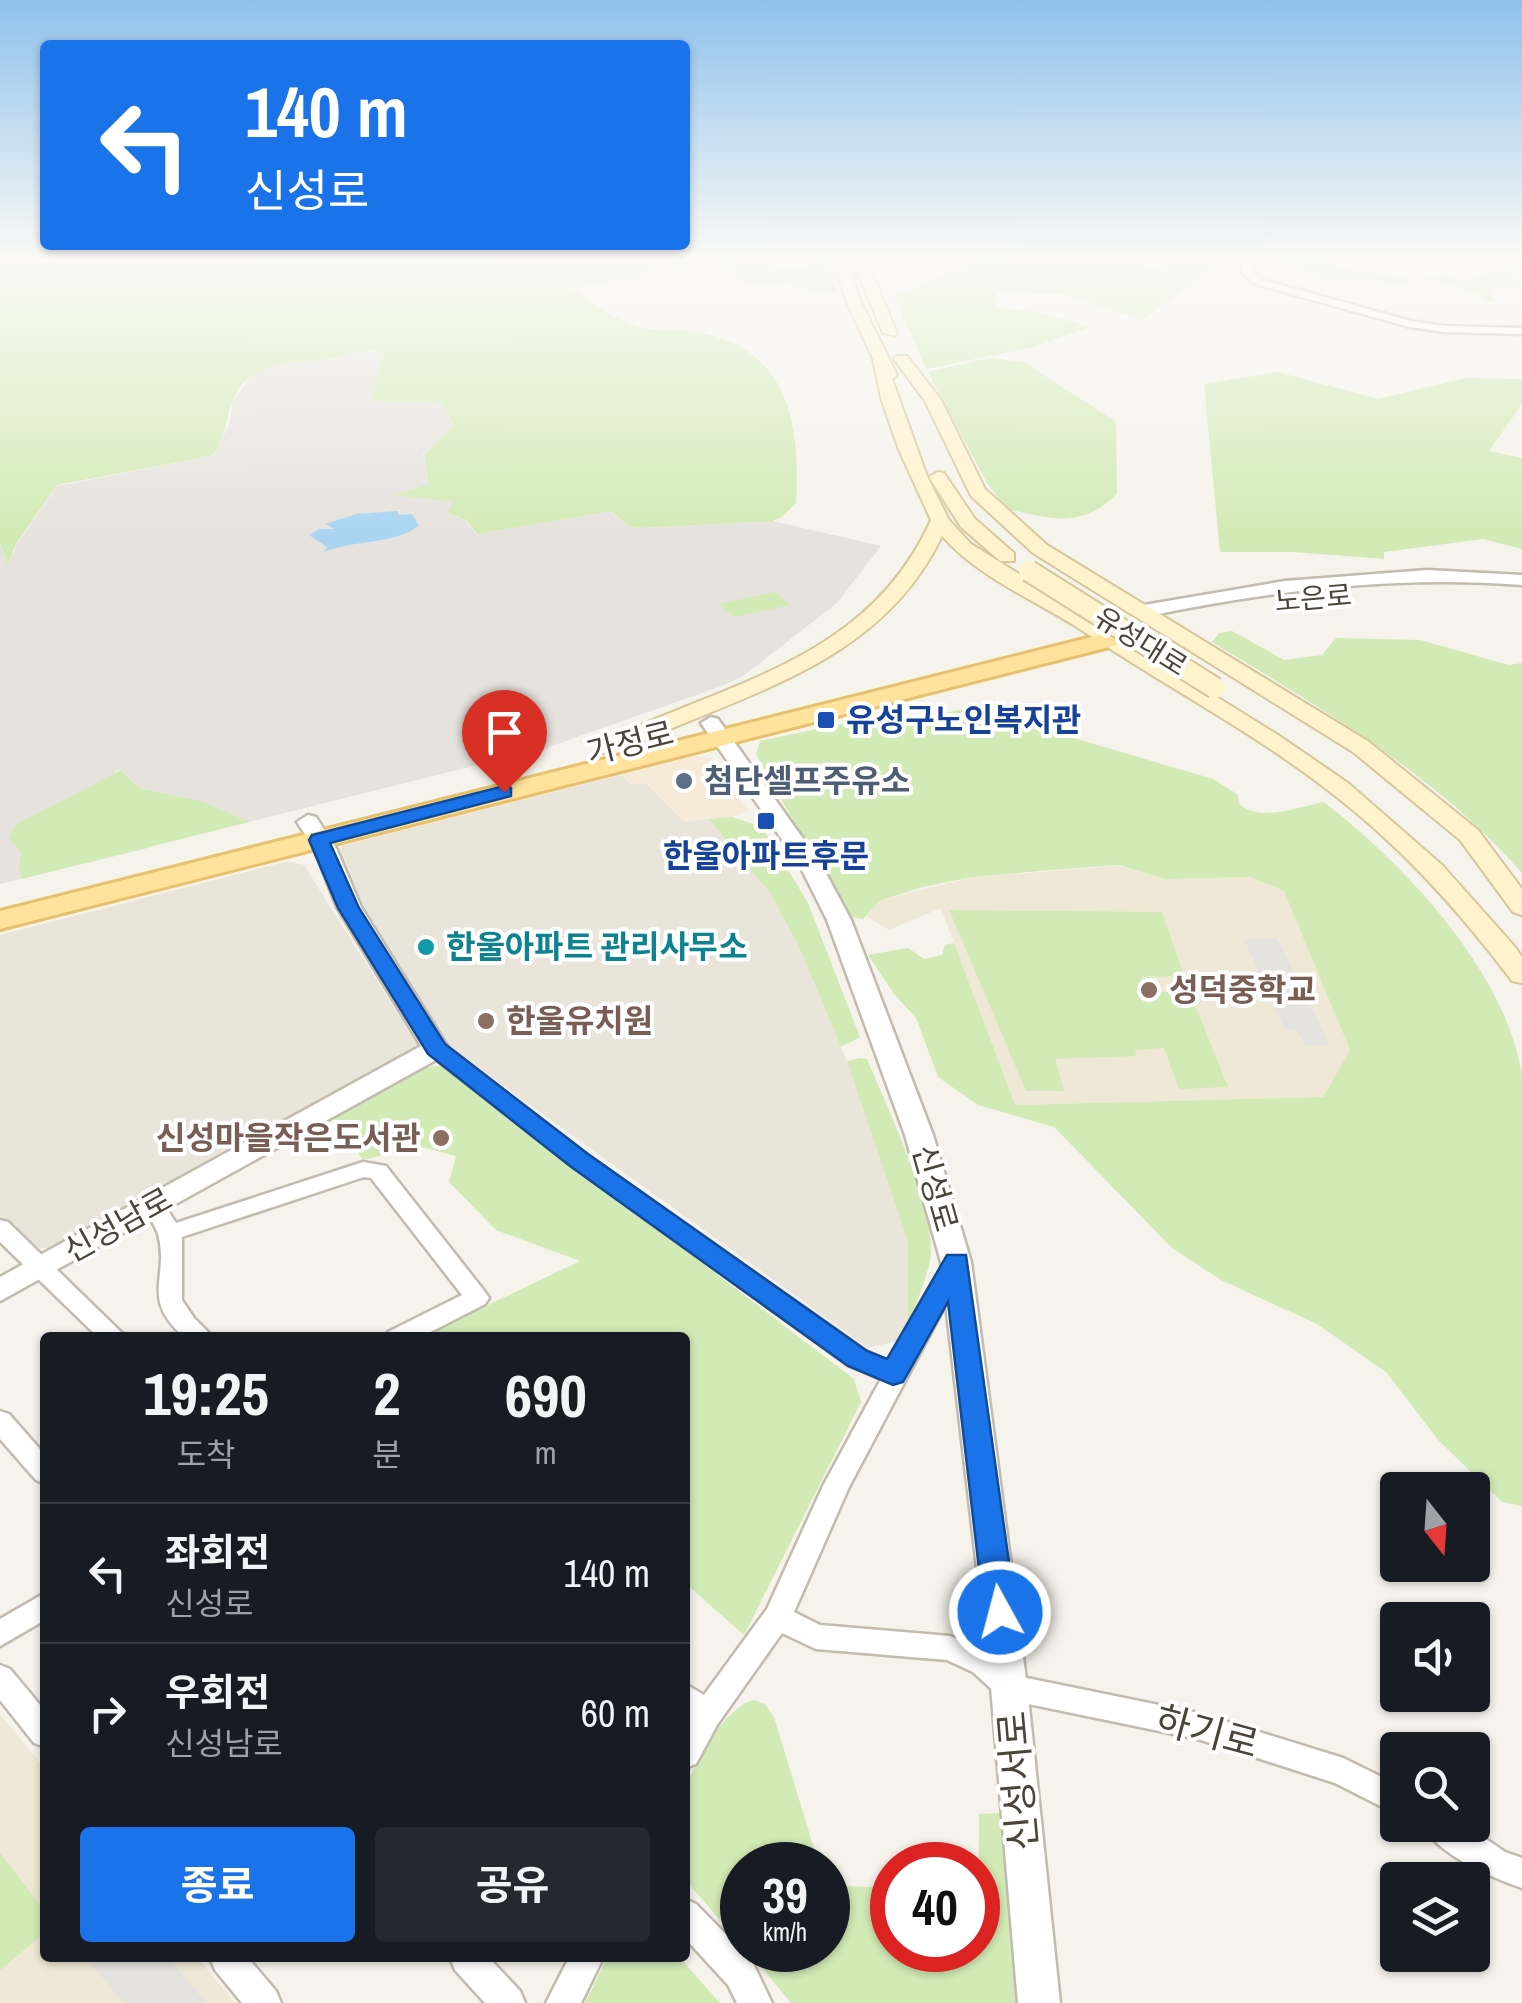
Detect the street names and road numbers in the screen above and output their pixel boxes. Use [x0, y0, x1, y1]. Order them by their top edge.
street label: 노은로 [1273, 576, 1353, 620]
street label: 유성대로 [1087, 598, 1195, 684]
street label: 가정로 [582, 711, 678, 774]
street label: 신성로 [903, 1139, 968, 1236]
street label: 신성남로 [56, 1177, 180, 1272]
street label: 하기로 [1150, 1693, 1264, 1770]
street label: 신성서로 [986, 1709, 1049, 1853]

